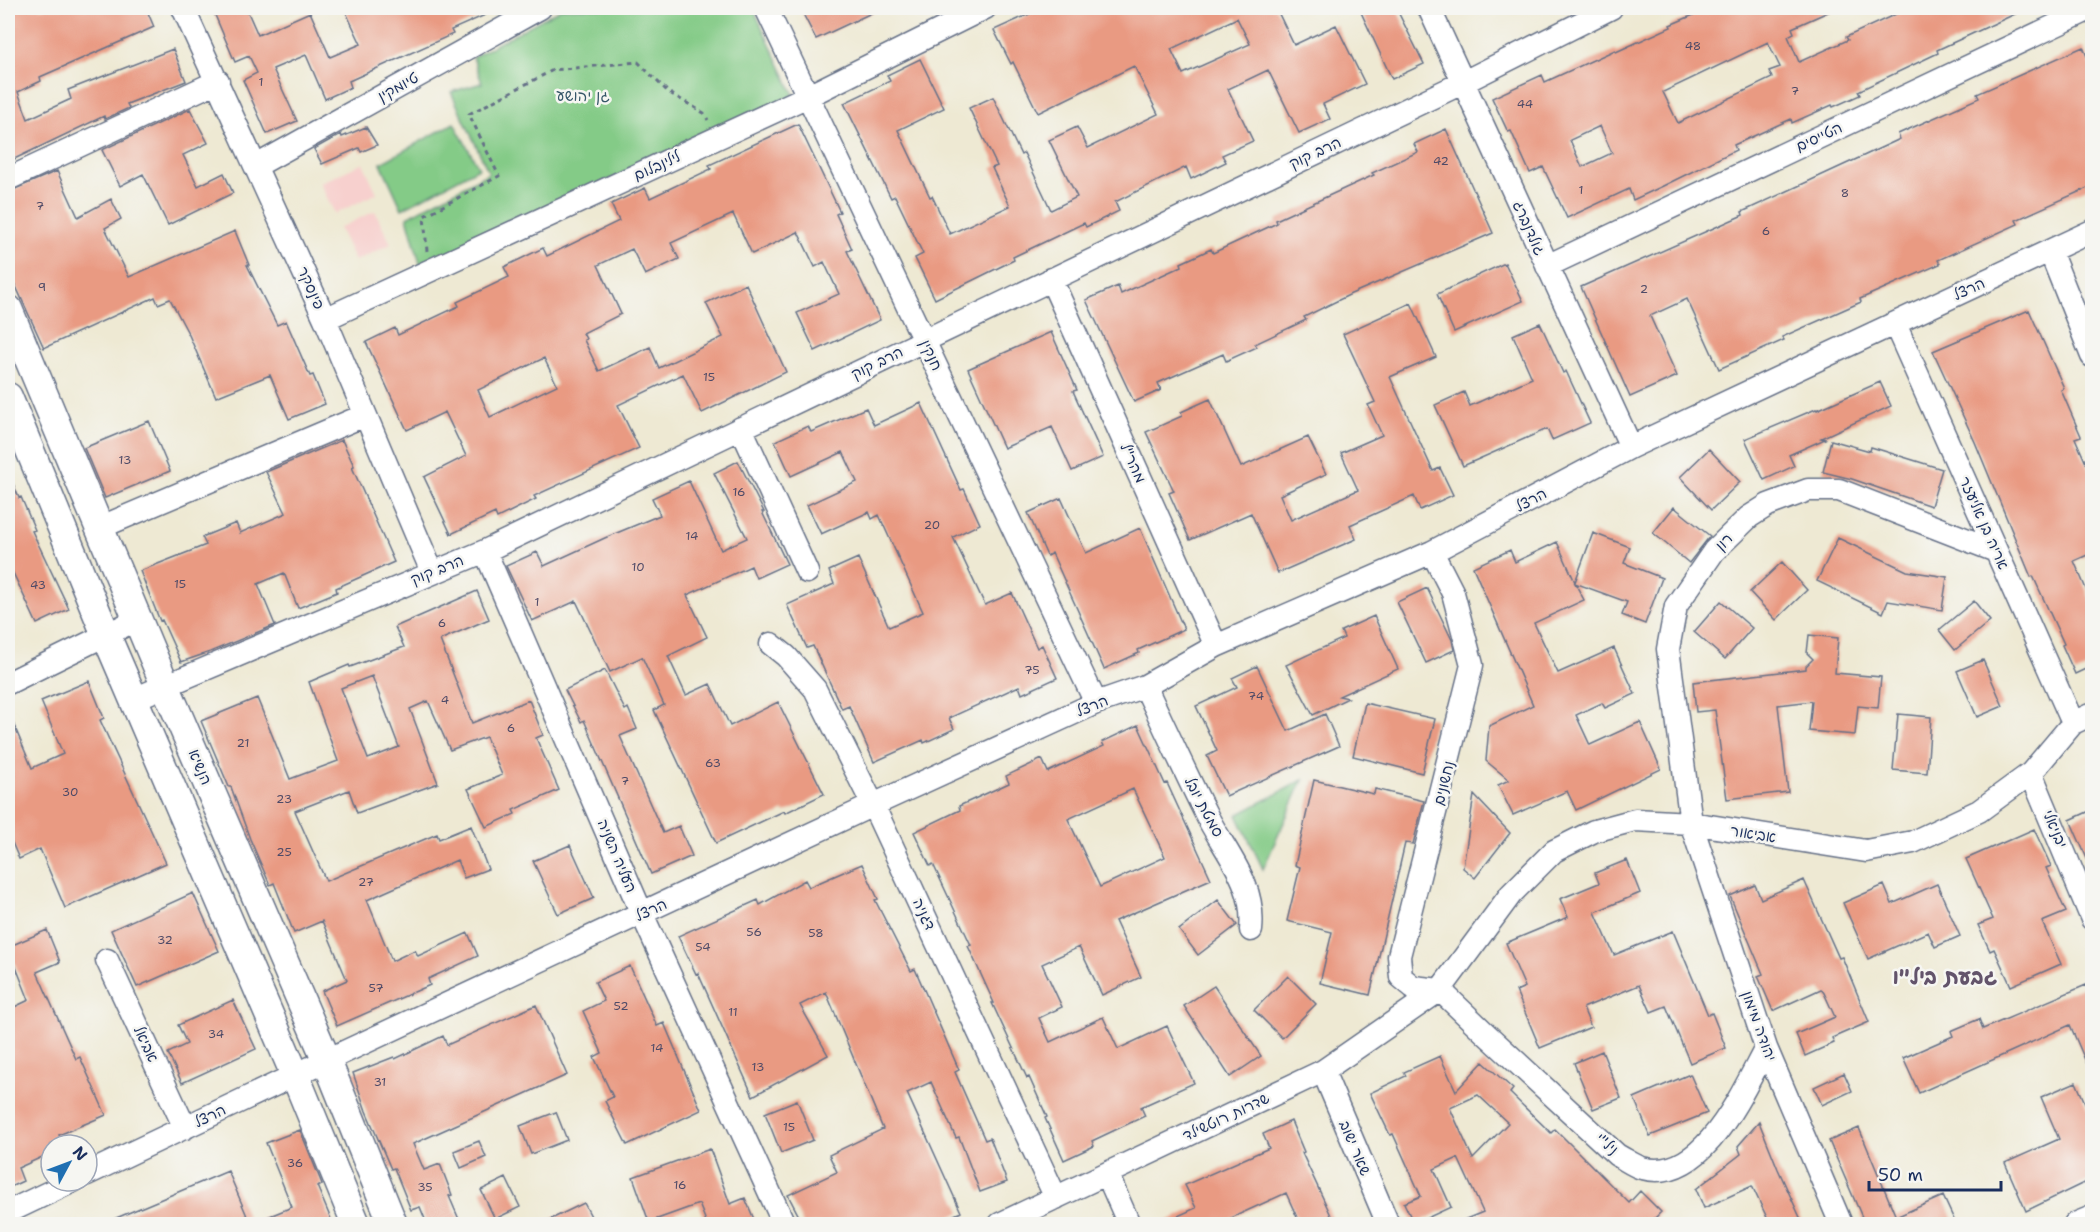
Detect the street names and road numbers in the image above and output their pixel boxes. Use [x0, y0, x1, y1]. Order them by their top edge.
street label: טיומקין [374, 68, 422, 106]
street label: הטייסים [1792, 118, 1846, 156]
street label: הרב קוק [1286, 132, 1344, 174]
street label: לילינבלום [630, 146, 684, 186]
street label: גולדנברג [1508, 198, 1550, 258]
street label: פינסקר [293, 263, 329, 313]
street label: הרצל [1950, 273, 1988, 305]
street label: חנקין [915, 336, 947, 374]
street label: הרב קוק [848, 342, 906, 384]
street label: מהר"ל [1115, 440, 1151, 486]
street label: אריה בן אליעזר [1955, 473, 2014, 573]
street label: הרצל [1512, 483, 1550, 517]
street label: רון [1711, 529, 1737, 555]
street label: הרב קוק [407, 550, 467, 590]
street label: הרצל [1073, 691, 1111, 721]
street label: הנשיא [184, 746, 216, 788]
street label: נחשונים [1429, 759, 1459, 807]
street label: סמטת יובל [1180, 773, 1228, 841]
street label: יבניאלי [2038, 807, 2072, 851]
street label: העליה השניה [593, 816, 641, 896]
street label: אביאור [1729, 821, 1778, 848]
street label: הרצל [632, 894, 670, 926]
street label: דגניה [908, 895, 940, 933]
street label: יהודה מימון [1737, 988, 1781, 1064]
street label: אביאל [129, 1023, 163, 1065]
street label: שדרות רוטשילד [1179, 1088, 1273, 1146]
street label: הרצל [191, 1100, 229, 1132]
street label: שאר ישוב [1334, 1117, 1376, 1179]
street label: ניל"י [1591, 1129, 1623, 1159]

